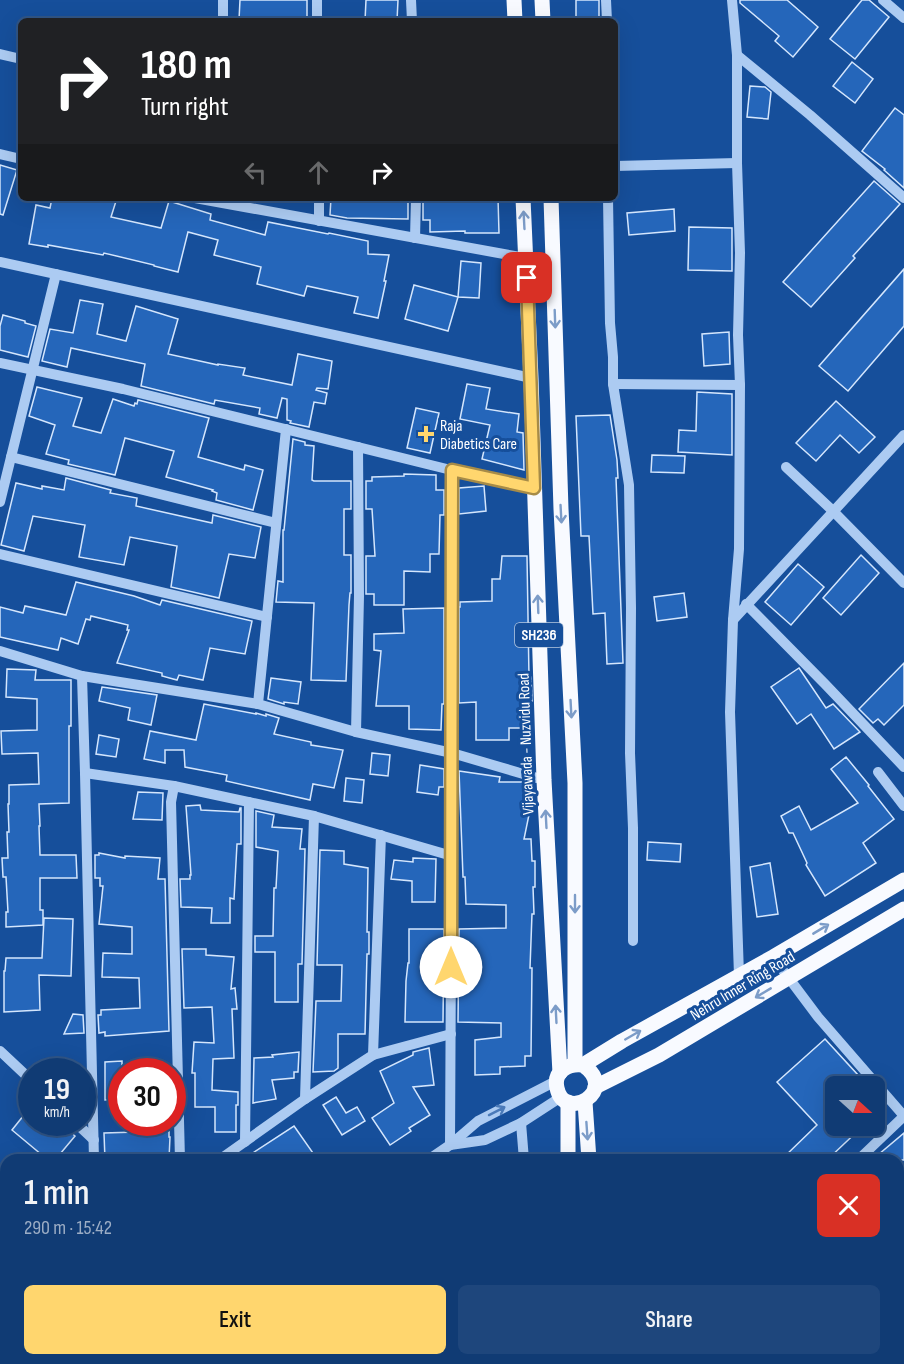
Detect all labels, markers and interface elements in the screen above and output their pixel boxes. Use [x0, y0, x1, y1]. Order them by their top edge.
text: 180 m [141, 40, 232, 91]
icon: right [42, 42, 120, 120]
text: Turn right [141, 91, 228, 123]
icon: left [239, 156, 272, 189]
icon: ahead [302, 156, 335, 189]
icon: right [365, 156, 398, 189]
one-way arrow [519, 210, 530, 230]
pin [501, 252, 552, 303]
icon: arrive [510, 261, 543, 294]
one-way arrow [549, 309, 560, 329]
place label: Raja Diabetics Care [440, 417, 517, 454]
marker: Raja Diabetics Care [417, 425, 435, 443]
one-way arrow [556, 504, 567, 524]
one-way arrow [532, 594, 543, 614]
road number: SH236 [515, 623, 563, 647]
street label: Vijayawada - Nuzvidu Road [515, 673, 538, 815]
one-way arrow [565, 699, 576, 719]
one-way arrow [540, 810, 551, 830]
one-way arrow [569, 893, 581, 913]
one-way arrow [812, 922, 829, 934]
position arrow [419, 935, 483, 999]
street label: Nehru Inner Ring Road [687, 948, 798, 1025]
one-way arrow [755, 987, 772, 999]
one-way arrow [551, 1005, 562, 1025]
one-way arrow [624, 1029, 641, 1041]
speed limit sign: 30 [108, 1058, 186, 1136]
text: 19 [44, 1072, 70, 1108]
north arrow [825, 1076, 885, 1136]
map controls [825, 1076, 885, 1136]
text: km/h [44, 1103, 70, 1122]
one-way arrow [487, 1105, 505, 1116]
one-way arrow [582, 1120, 593, 1140]
text: 1 min [24, 1172, 89, 1215]
button: close [817, 1174, 880, 1237]
text: 290 m · 15:42 [24, 1216, 112, 1240]
button: Exit [24, 1285, 446, 1354]
button: Share [458, 1285, 880, 1354]

